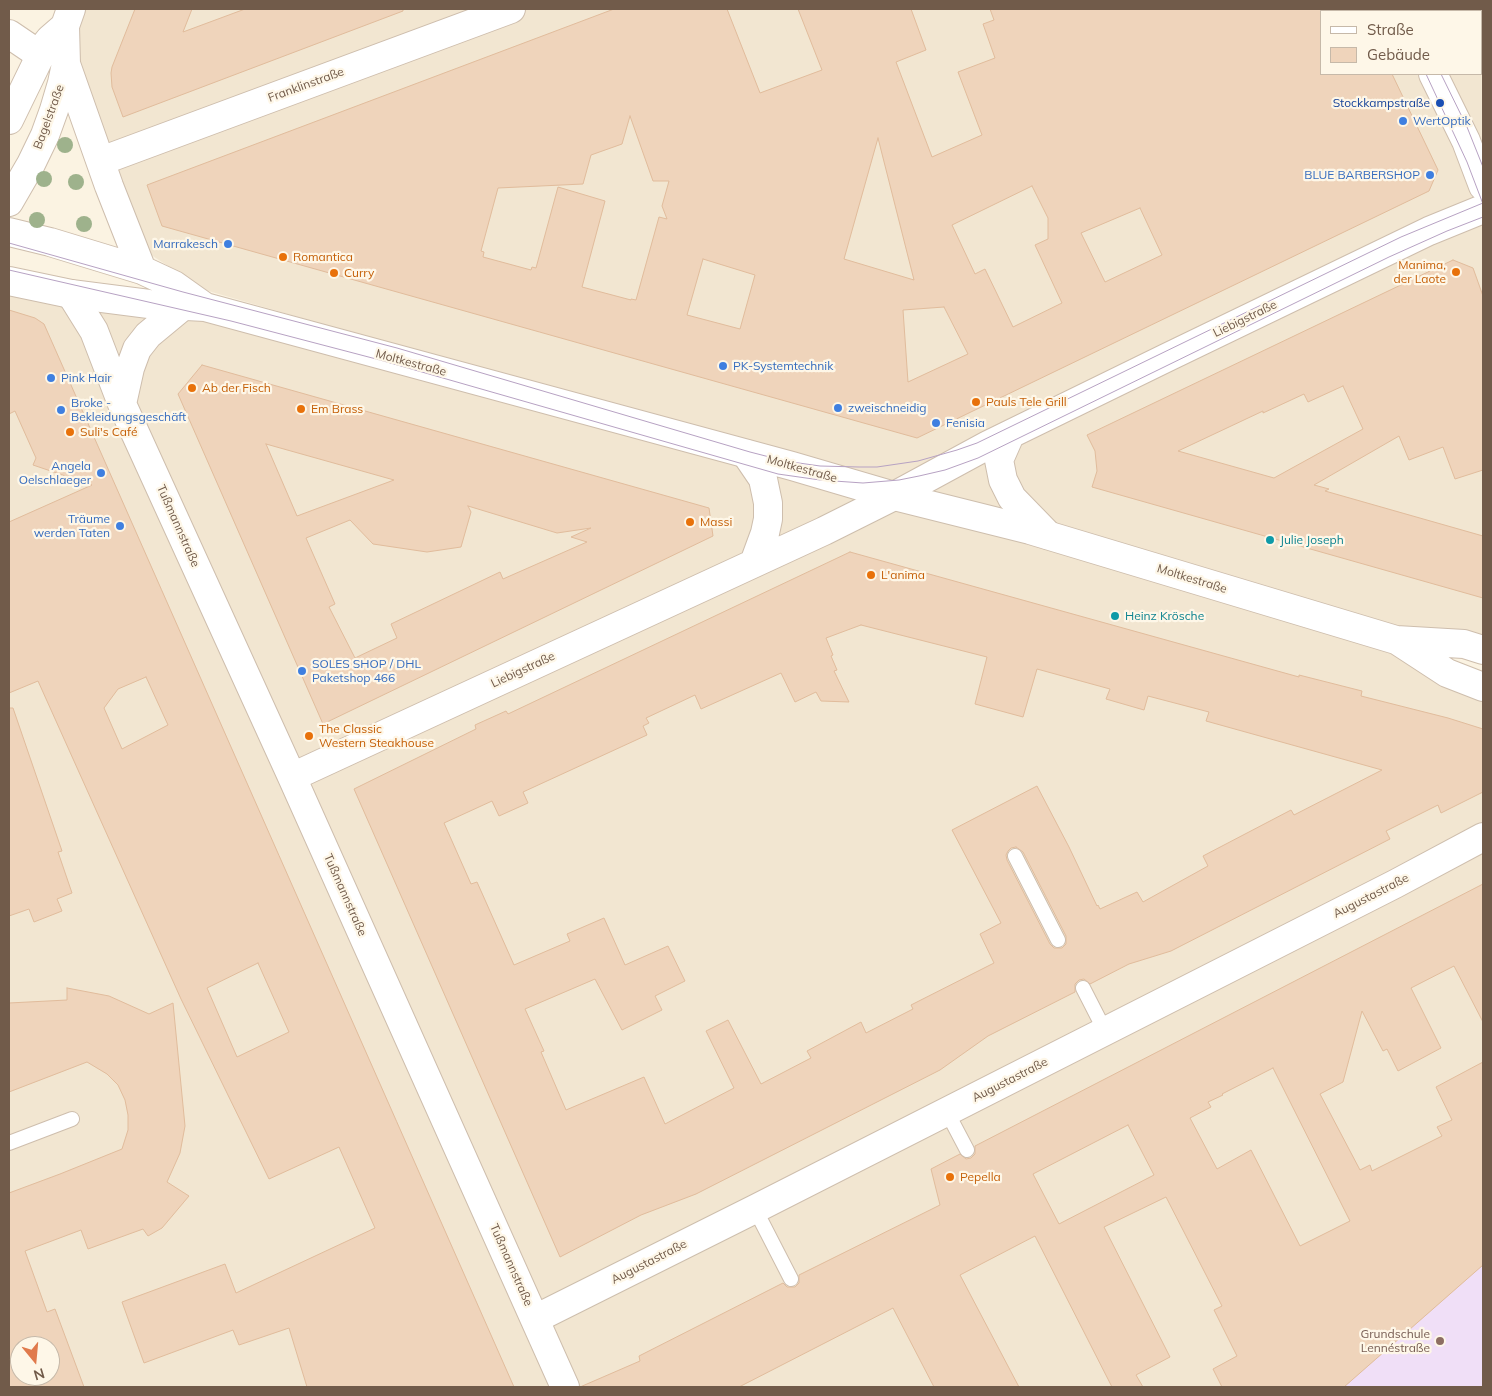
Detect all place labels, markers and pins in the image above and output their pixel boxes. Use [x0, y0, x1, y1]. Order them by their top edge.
place label: Stockkampstraße [1333, 96, 1430, 110]
marker: Stockkampstraße [1434, 97, 1446, 109]
place label: WertOptik [1413, 114, 1471, 128]
marker: WertOptik [1397, 115, 1409, 127]
place label: BLUE BARBERSHOP [1304, 168, 1420, 182]
marker: BLUE BARBERSHOP [1424, 169, 1436, 181]
place label: Marrakesch [153, 237, 218, 251]
marker: Marrakesch [222, 238, 234, 250]
place label: Romantica [293, 250, 353, 264]
marker: Romantica [277, 251, 289, 263]
place label: Manima, der Laote [1394, 258, 1446, 286]
place label: Curry [344, 266, 374, 280]
marker: Manima, der Laote [1450, 266, 1462, 278]
marker: Curry [328, 267, 340, 279]
place label: PK-Systemtechnik [733, 359, 833, 373]
marker: PK-Systemtechnik [717, 360, 729, 372]
place label: Pink Hair [61, 371, 112, 385]
marker: Pink Hair [45, 372, 57, 384]
place label: Ab der Fisch [202, 381, 271, 395]
marker: Ab der Fisch [186, 382, 198, 394]
place label: Pauls Tele Grill [986, 395, 1067, 409]
place label: Broke - Bekleidungsgeschäft [71, 396, 186, 424]
marker: Pauls Tele Grill [970, 396, 982, 408]
place label: zweischneidig [848, 401, 927, 415]
place label: Em Brass [311, 402, 363, 416]
marker: zweischneidig [832, 402, 844, 414]
marker: Em Brass [295, 403, 307, 415]
marker: Broke - Bekleidungsgeschäft [55, 404, 67, 416]
place label: Fenisia [946, 416, 985, 430]
marker: Fenisia [930, 417, 942, 429]
place label: Suli's Café [80, 425, 137, 439]
marker: Suli's Café [64, 426, 76, 438]
place label: Angela Oelschlaeger [19, 459, 91, 487]
marker: Angela Oelschlaeger [95, 467, 107, 479]
place label: Träume werden Taten [34, 512, 110, 540]
place label: Massi [700, 515, 732, 529]
marker: Massi [684, 516, 696, 528]
marker: Träume werden Taten [114, 520, 126, 532]
place label: Julie Joseph [1280, 533, 1344, 547]
marker: Julie Joseph [1264, 534, 1276, 546]
place label: L'anima [881, 568, 925, 582]
marker: L'anima [865, 569, 877, 581]
place label: Heinz Krösche [1125, 609, 1204, 623]
marker: Heinz Krösche [1109, 610, 1121, 622]
place label: SOLES SHOP / DHL Paketshop 466 [312, 657, 421, 685]
marker: SOLES SHOP / DHL Paketshop 466 [296, 665, 308, 677]
place label: The Classic Western Steakhouse [319, 722, 434, 750]
marker: The Classic Western Steakhouse [303, 730, 315, 742]
place label: Pepella [960, 1170, 1001, 1184]
marker: Pepella [944, 1171, 956, 1183]
place label: Grundschule Lennéstraße [1360, 1327, 1430, 1355]
marker: Grundschule Lennéstraße [1434, 1335, 1446, 1347]

